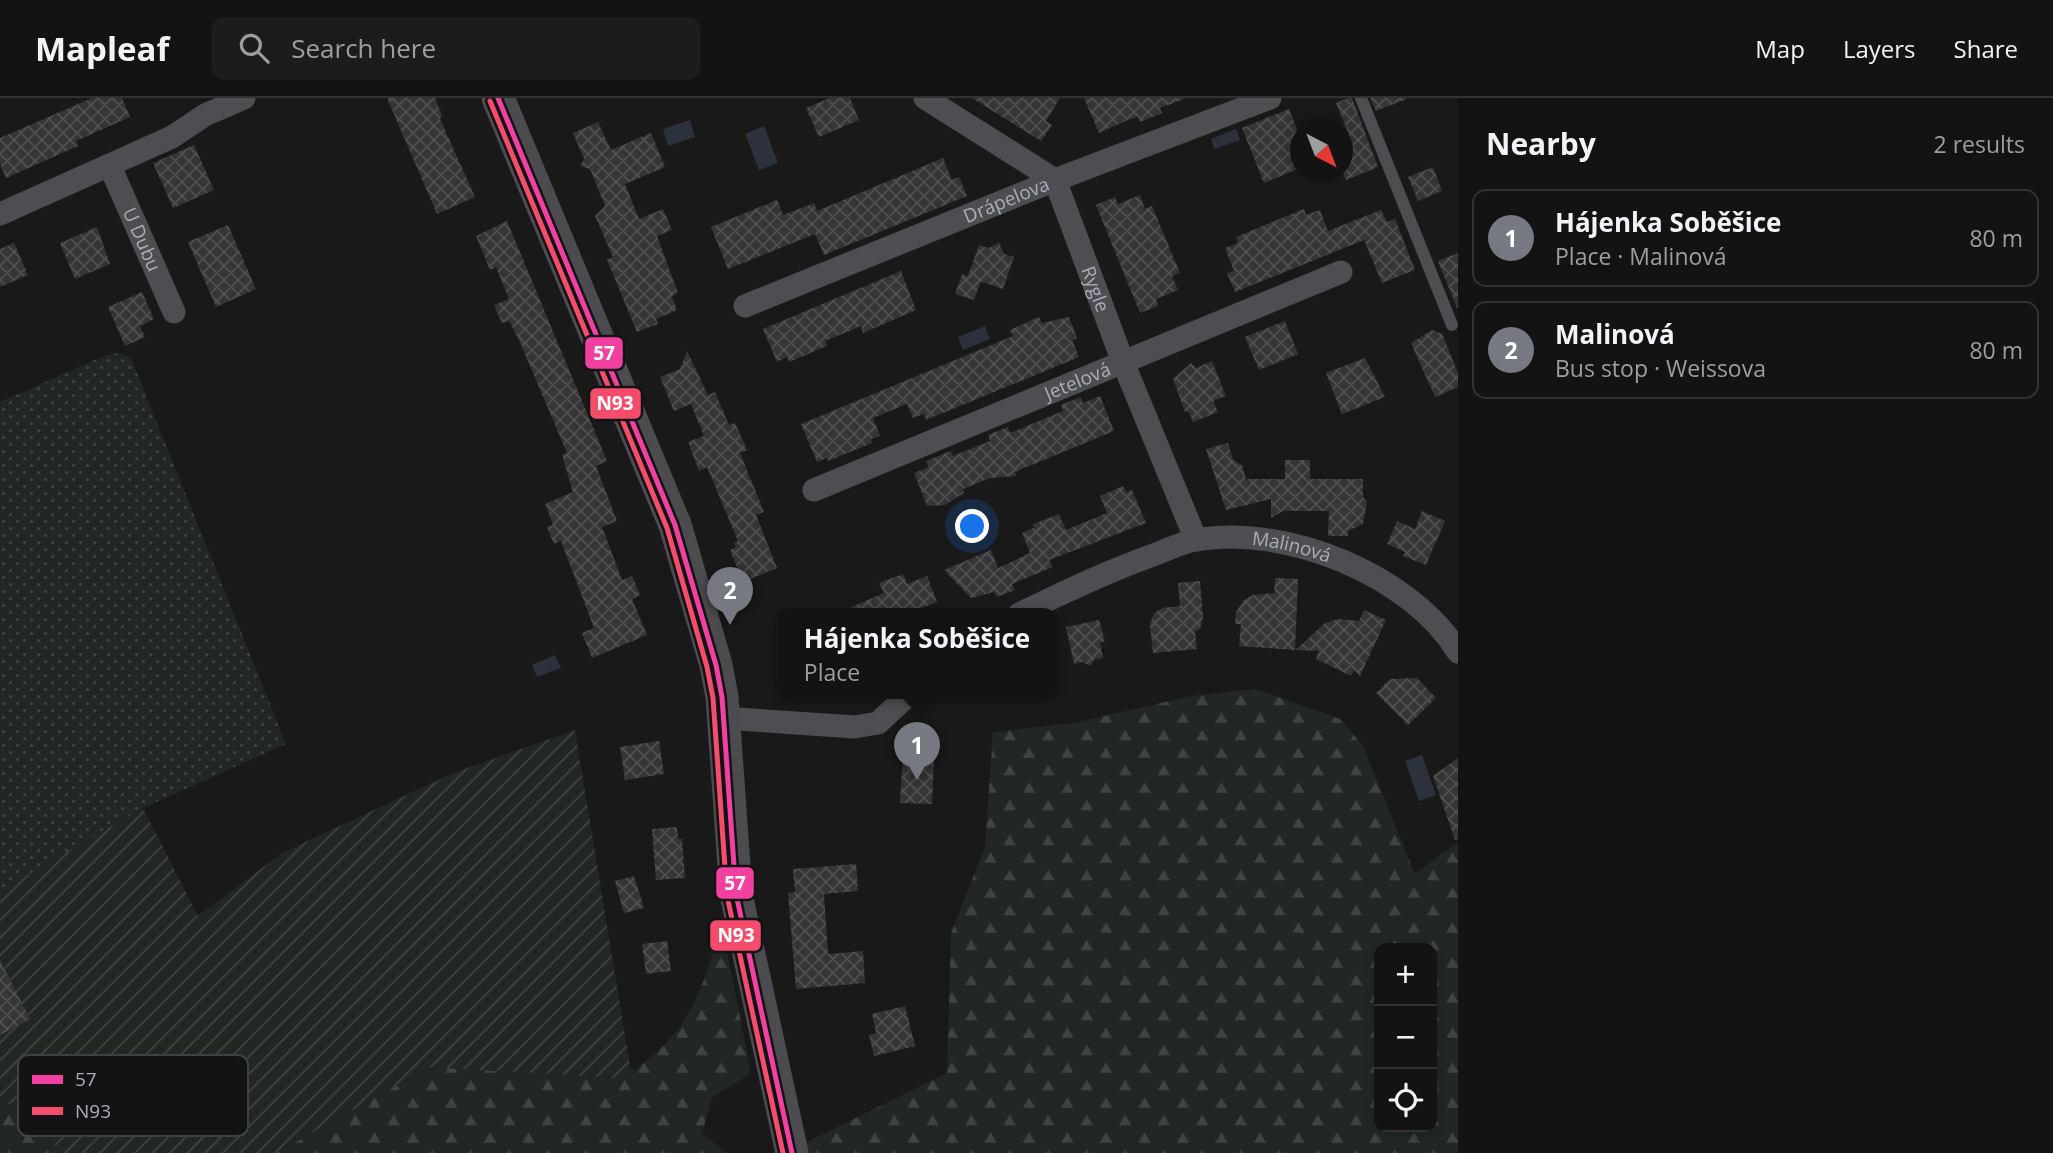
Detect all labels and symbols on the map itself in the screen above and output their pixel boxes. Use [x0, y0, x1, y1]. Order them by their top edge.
north arrow [1290, 119, 1353, 182]
street label: Drápelova [959, 171, 1053, 229]
street label: U Dubu [117, 203, 168, 275]
street label: Rygle [1075, 262, 1116, 316]
line badge: 57 [584, 336, 624, 370]
text: 57 [593, 340, 615, 366]
street label: Jetelová [1038, 356, 1114, 407]
line badge: N93 [589, 387, 642, 420]
text: N93 [596, 390, 634, 416]
your location [955, 509, 989, 543]
street label: Malinová [1251, 525, 1335, 569]
pin: 2 [707, 567, 753, 625]
pin: 1 [894, 722, 940, 780]
line badge: 57 [715, 866, 755, 900]
text: 57 [724, 870, 746, 896]
line badge: N93 [709, 919, 762, 952]
text: N93 [717, 922, 755, 948]
legend [18, 1055, 248, 1136]
text: 57 [75, 1066, 97, 1092]
text: N93 [75, 1098, 111, 1124]

